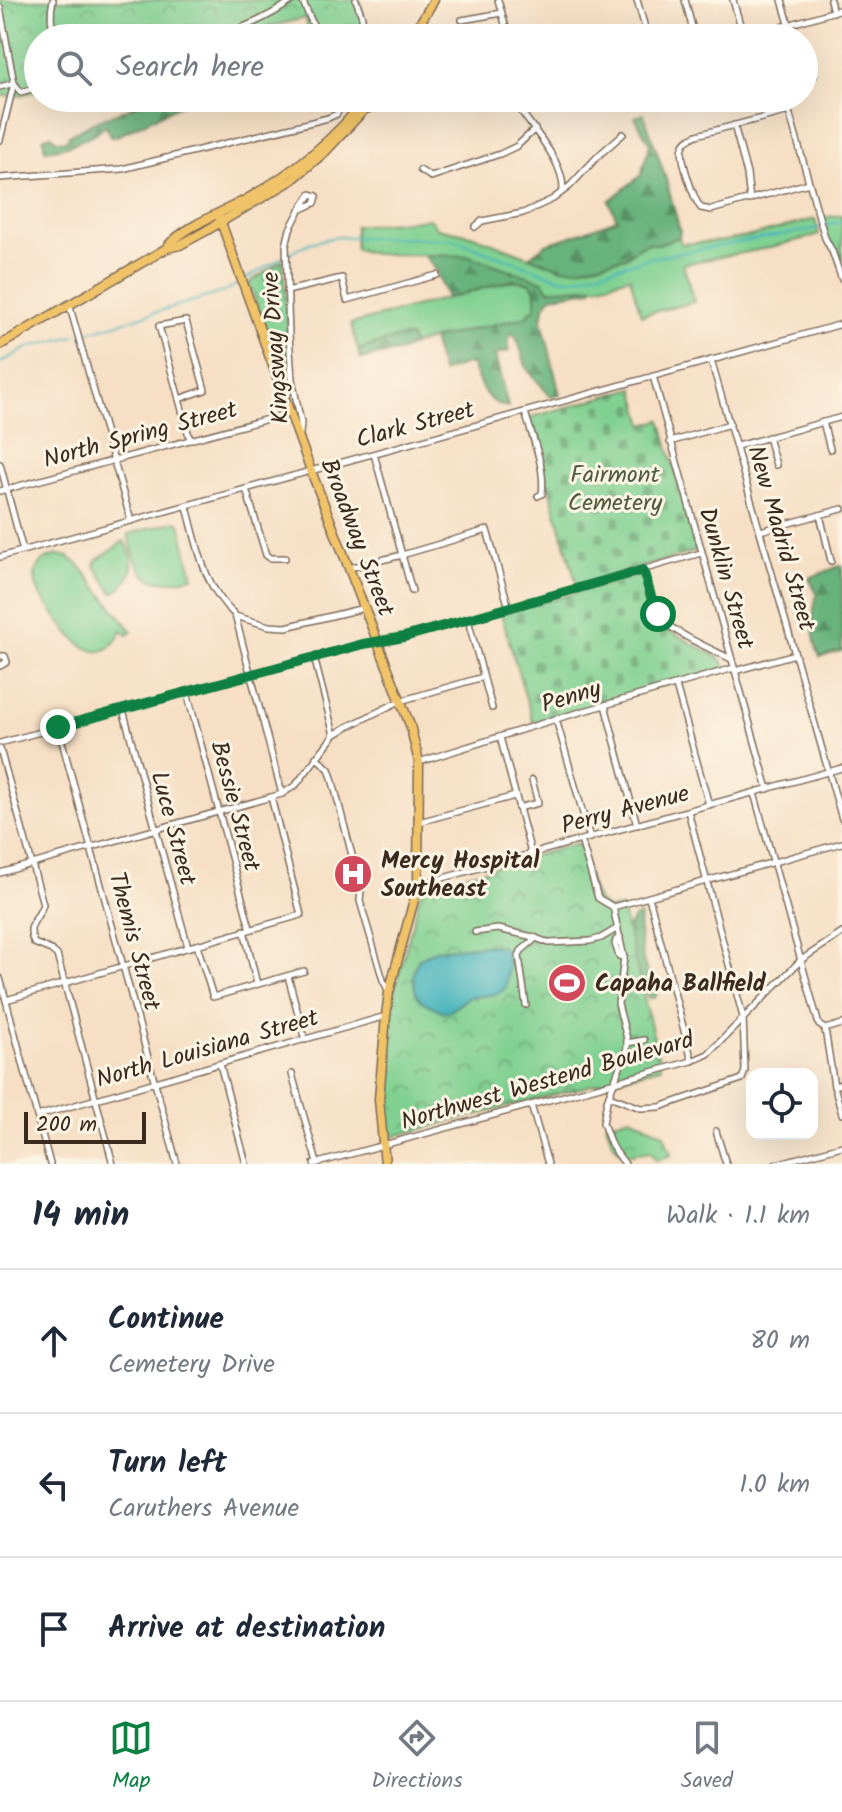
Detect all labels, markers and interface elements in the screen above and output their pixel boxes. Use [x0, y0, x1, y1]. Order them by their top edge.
search box [24, 24, 818, 112]
text: Search here [116, 44, 264, 92]
icon: search [52, 46, 96, 90]
street label: Kingsway Drive [252, 270, 301, 425]
street label: North Spring Street [39, 391, 242, 480]
street label: Clark Street [352, 391, 480, 460]
street label: New Madrid Street [735, 441, 826, 636]
street label: Broadway Street [309, 453, 405, 623]
park label: Fairmont Cemetery [568, 456, 663, 523]
street label: Dunklin Street [687, 503, 765, 655]
route start [640, 596, 676, 632]
street label: Penny [537, 670, 607, 725]
route end [40, 709, 76, 745]
street label: Bessie Street [198, 737, 271, 877]
street label: Luce Street [139, 767, 207, 890]
street label: Perry Avenue [557, 775, 694, 846]
place label: Mercy Hospital Southeast [381, 842, 540, 909]
hospital icon: Mercy Hospital Southeast [332, 853, 374, 895]
street label: Themis Street [96, 868, 171, 1016]
sports icon: Capaha Ballfield [546, 962, 588, 1004]
place label: Capaha Ballfield [595, 965, 767, 1004]
street label: North Louisiana Street [92, 999, 324, 1100]
street label: Northwest Westend Boulevard [396, 1021, 700, 1142]
map controls [746, 1068, 818, 1140]
button: locate [746, 1068, 818, 1140]
scale bar [24, 1108, 146, 1144]
text: 200 m [36, 1108, 97, 1143]
text: 14 min [32, 1189, 129, 1243]
text: Walk · 1.1 km [666, 1195, 810, 1237]
text: Continue [108, 1296, 224, 1344]
icon: ahead [32, 1319, 76, 1363]
text: 80 m [750, 1320, 810, 1362]
text: Cemetery Drive [108, 1344, 275, 1386]
text: Turn left [108, 1440, 227, 1488]
icon: left [32, 1463, 76, 1507]
text: 1.0 km [739, 1464, 810, 1506]
text: Caruthers Avenue [108, 1488, 299, 1530]
text: Arrive at destination [108, 1605, 385, 1653]
icon: arrive [32, 1607, 76, 1651]
tab: Map [109, 1716, 153, 1799]
tab: Directions [371, 1716, 463, 1799]
tab: Saved [681, 1716, 733, 1799]

